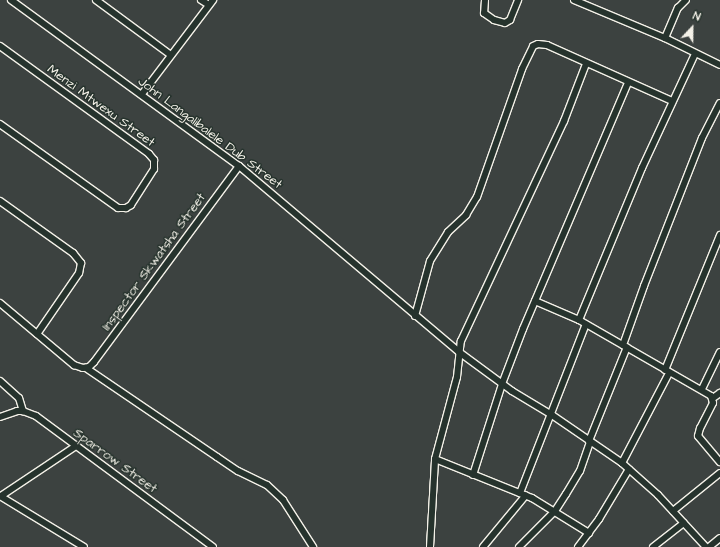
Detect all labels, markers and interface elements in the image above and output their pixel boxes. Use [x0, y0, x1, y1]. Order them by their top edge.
north arrow [672, 8, 712, 48]
text: N [691, 8, 703, 25]
street label: Menzi Mtwexu Street [44, 62, 158, 150]
street label: John Langalibalele Dub Street [135, 74, 285, 192]
street label: Inspector Skwatsha Street [99, 190, 209, 334]
street label: Sparrow Street [70, 425, 160, 497]

